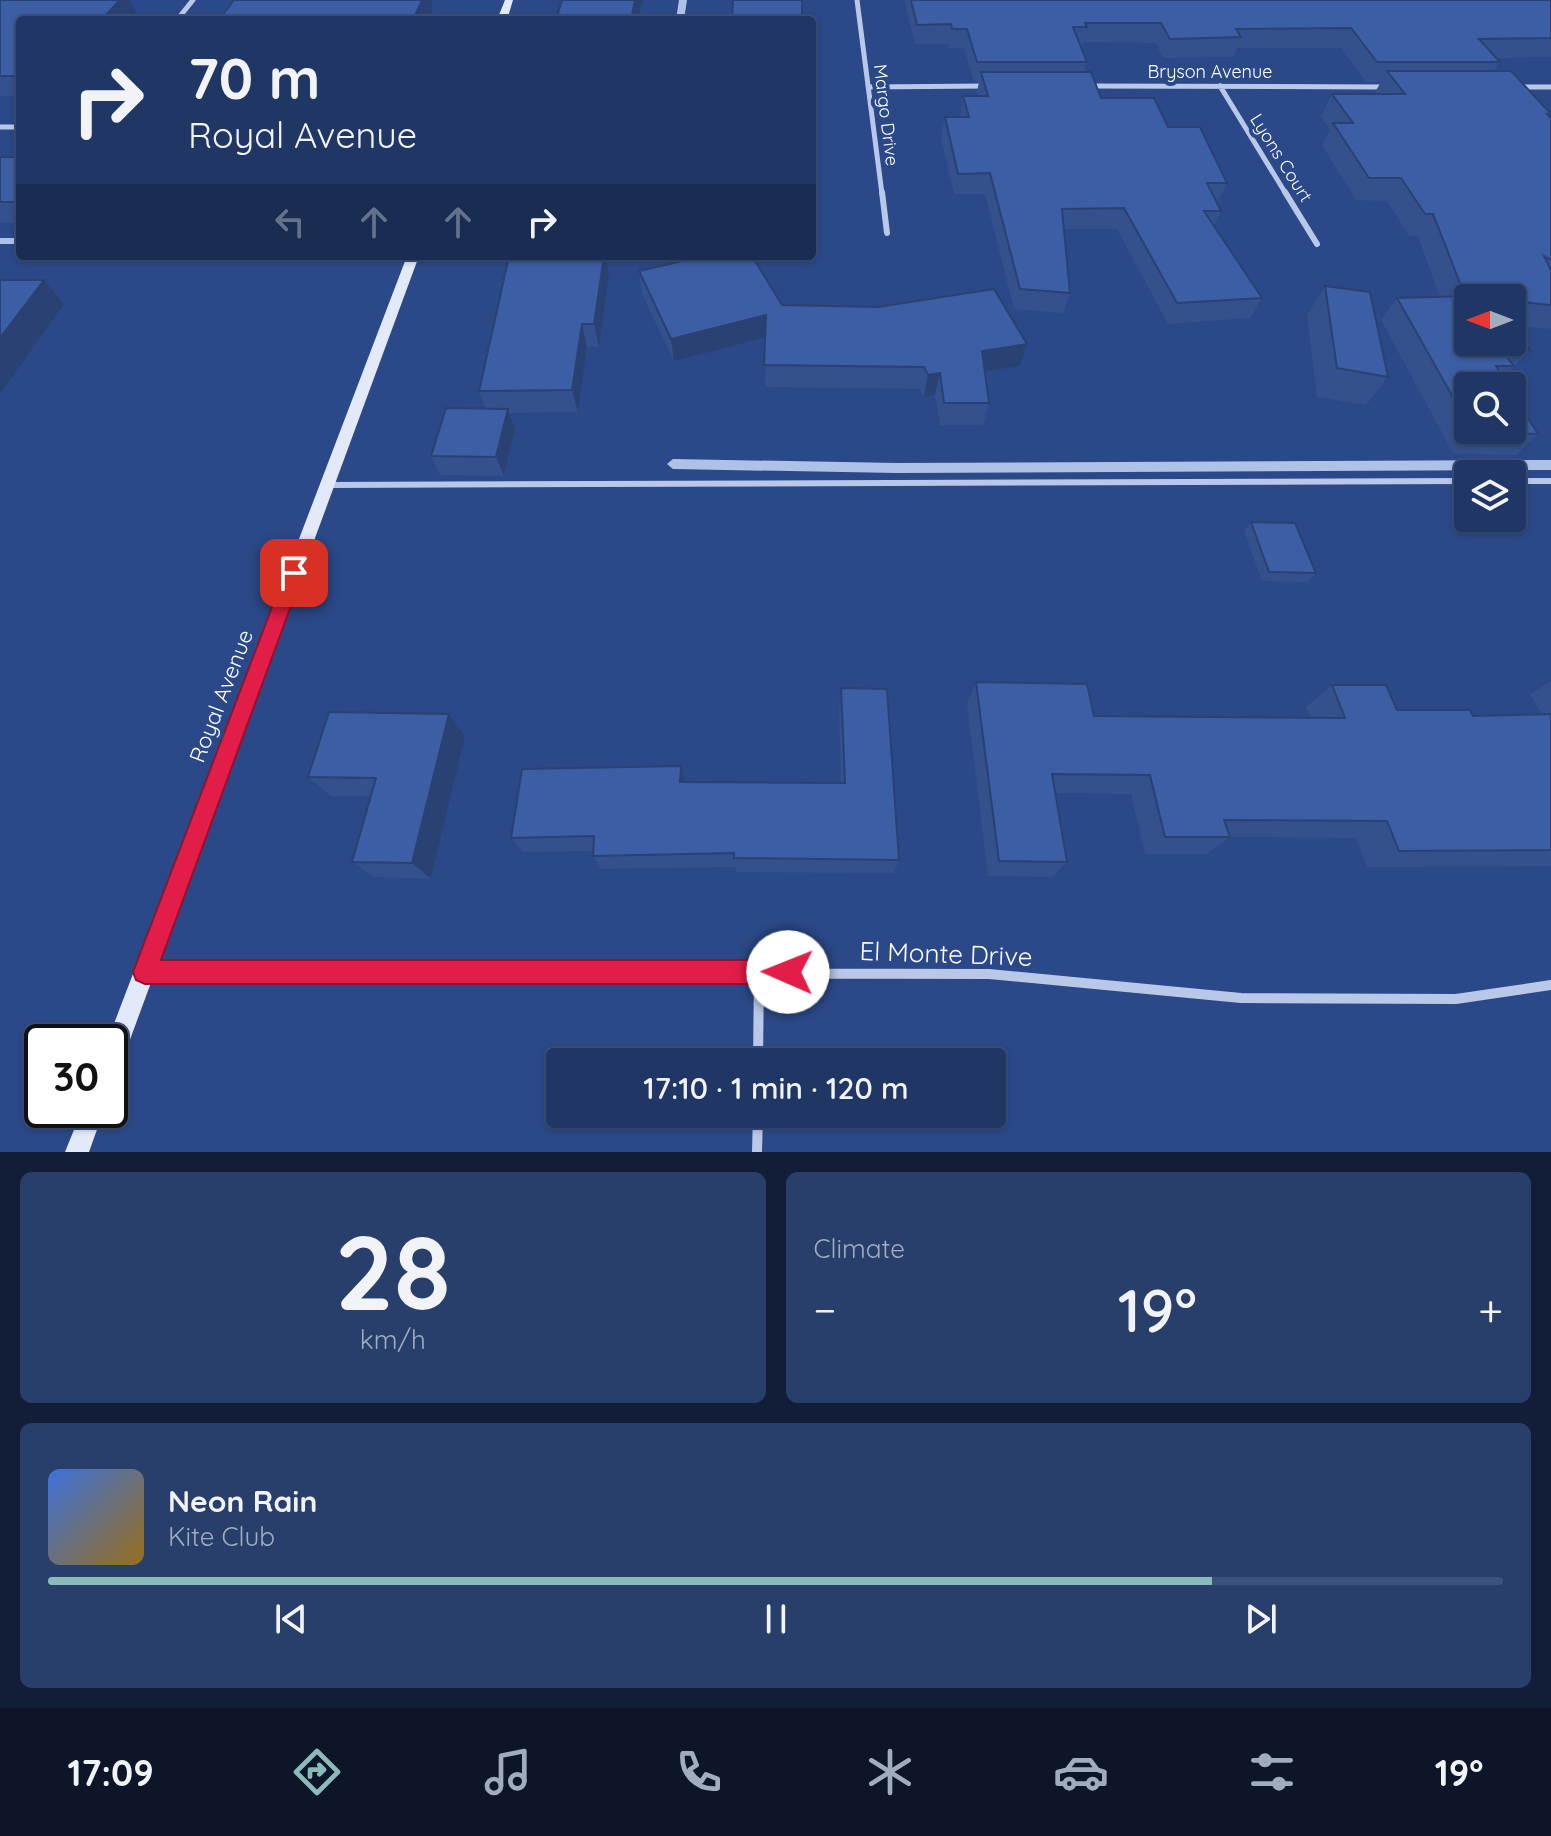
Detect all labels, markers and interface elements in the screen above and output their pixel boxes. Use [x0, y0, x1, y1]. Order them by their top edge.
text: 70 m [188, 43, 320, 113]
icon: right [56, 48, 160, 152]
street label: Bryson Avenue [1148, 60, 1272, 83]
street label: Margo Drive [869, 63, 904, 167]
street label: Lyons Court [1245, 109, 1318, 206]
text: Royal Avenue [188, 112, 417, 157]
icon: left [268, 200, 312, 244]
icon: ahead [352, 200, 396, 244]
icon: ahead [436, 200, 480, 244]
icon: right [520, 200, 564, 244]
north arrow [1454, 284, 1526, 356]
map controls [1454, 284, 1526, 532]
button: search [1454, 372, 1526, 444]
button: layers [1454, 460, 1526, 532]
pin [260, 539, 328, 607]
icon: arrive [272, 551, 316, 595]
street label: Royal Avenue [183, 626, 259, 766]
position arrow [746, 930, 830, 1014]
street label: El Monte Drive [859, 934, 1033, 973]
speed limit sign: 30 [24, 1024, 128, 1128]
text: 17:10 · 1 min · 120 m [643, 1069, 909, 1107]
text: 28 [335, 1206, 451, 1336]
text: Climate [814, 1232, 905, 1265]
text: 19° [1118, 1272, 1197, 1347]
text: − [814, 1282, 836, 1337]
text: + [1478, 1282, 1503, 1337]
text: km/h [360, 1323, 426, 1356]
text: Neon Rain [168, 1482, 317, 1520]
text: Kite Club [168, 1520, 275, 1553]
icon: previous [269, 1597, 313, 1641]
icon: pause [754, 1597, 798, 1641]
icon: next [1239, 1597, 1283, 1641]
icon: directions [289, 1744, 345, 1800]
icon: music [480, 1744, 536, 1800]
icon: phone [671, 1744, 727, 1800]
icon: climate [862, 1744, 918, 1800]
icon: car [1053, 1744, 1109, 1800]
icon: filters [1244, 1744, 1300, 1800]
text: 17:09 [68, 1750, 154, 1795]
text: 19° [1435, 1750, 1483, 1795]

